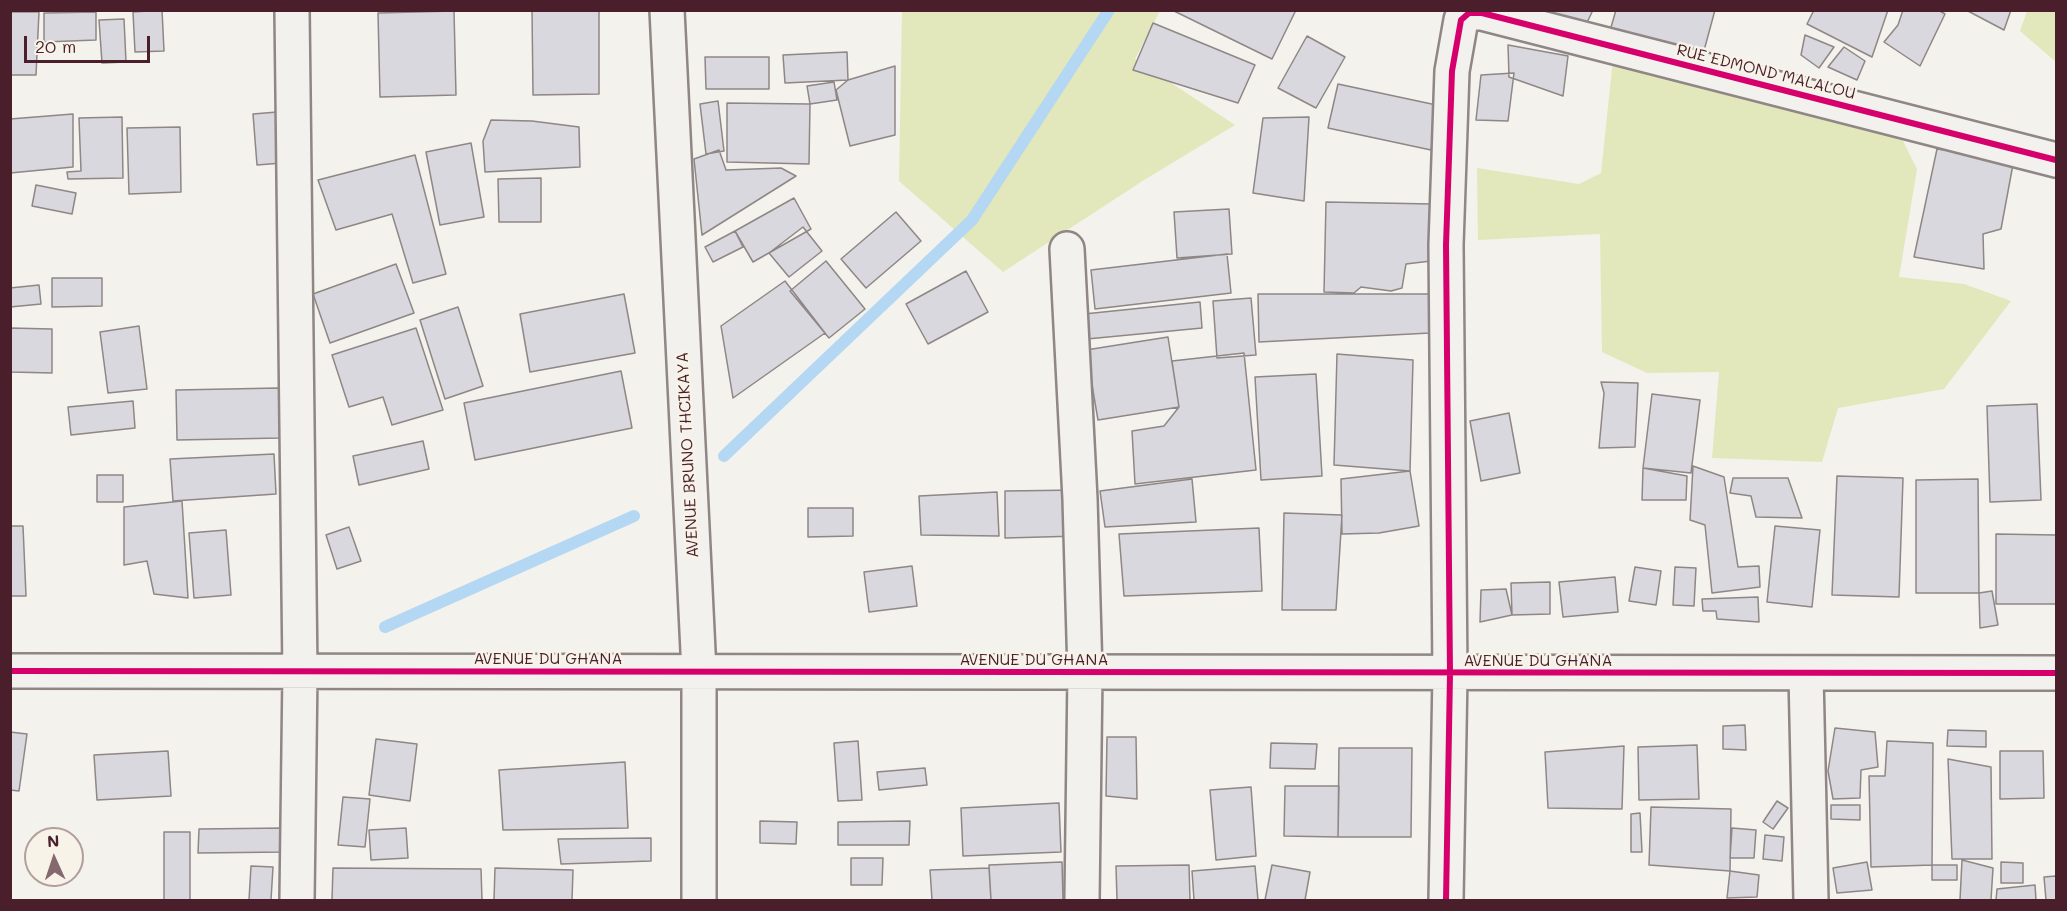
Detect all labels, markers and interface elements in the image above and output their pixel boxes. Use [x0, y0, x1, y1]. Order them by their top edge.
scale bar [27, 24, 153, 62]
text: 20 m [35, 34, 76, 58]
street label: RUE EDMOND MALALOU [1675, 40, 1857, 104]
street label: AVENUE BRUNO THCIKAYA [673, 351, 703, 559]
street label: AVENUE DU GHANA [474, 649, 622, 669]
street label: AVENUE DU GHANA [960, 650, 1108, 670]
street label: AVENUE DU GHANA [1464, 651, 1612, 671]
north arrow [24, 827, 84, 887]
text: N [47, 830, 60, 851]

